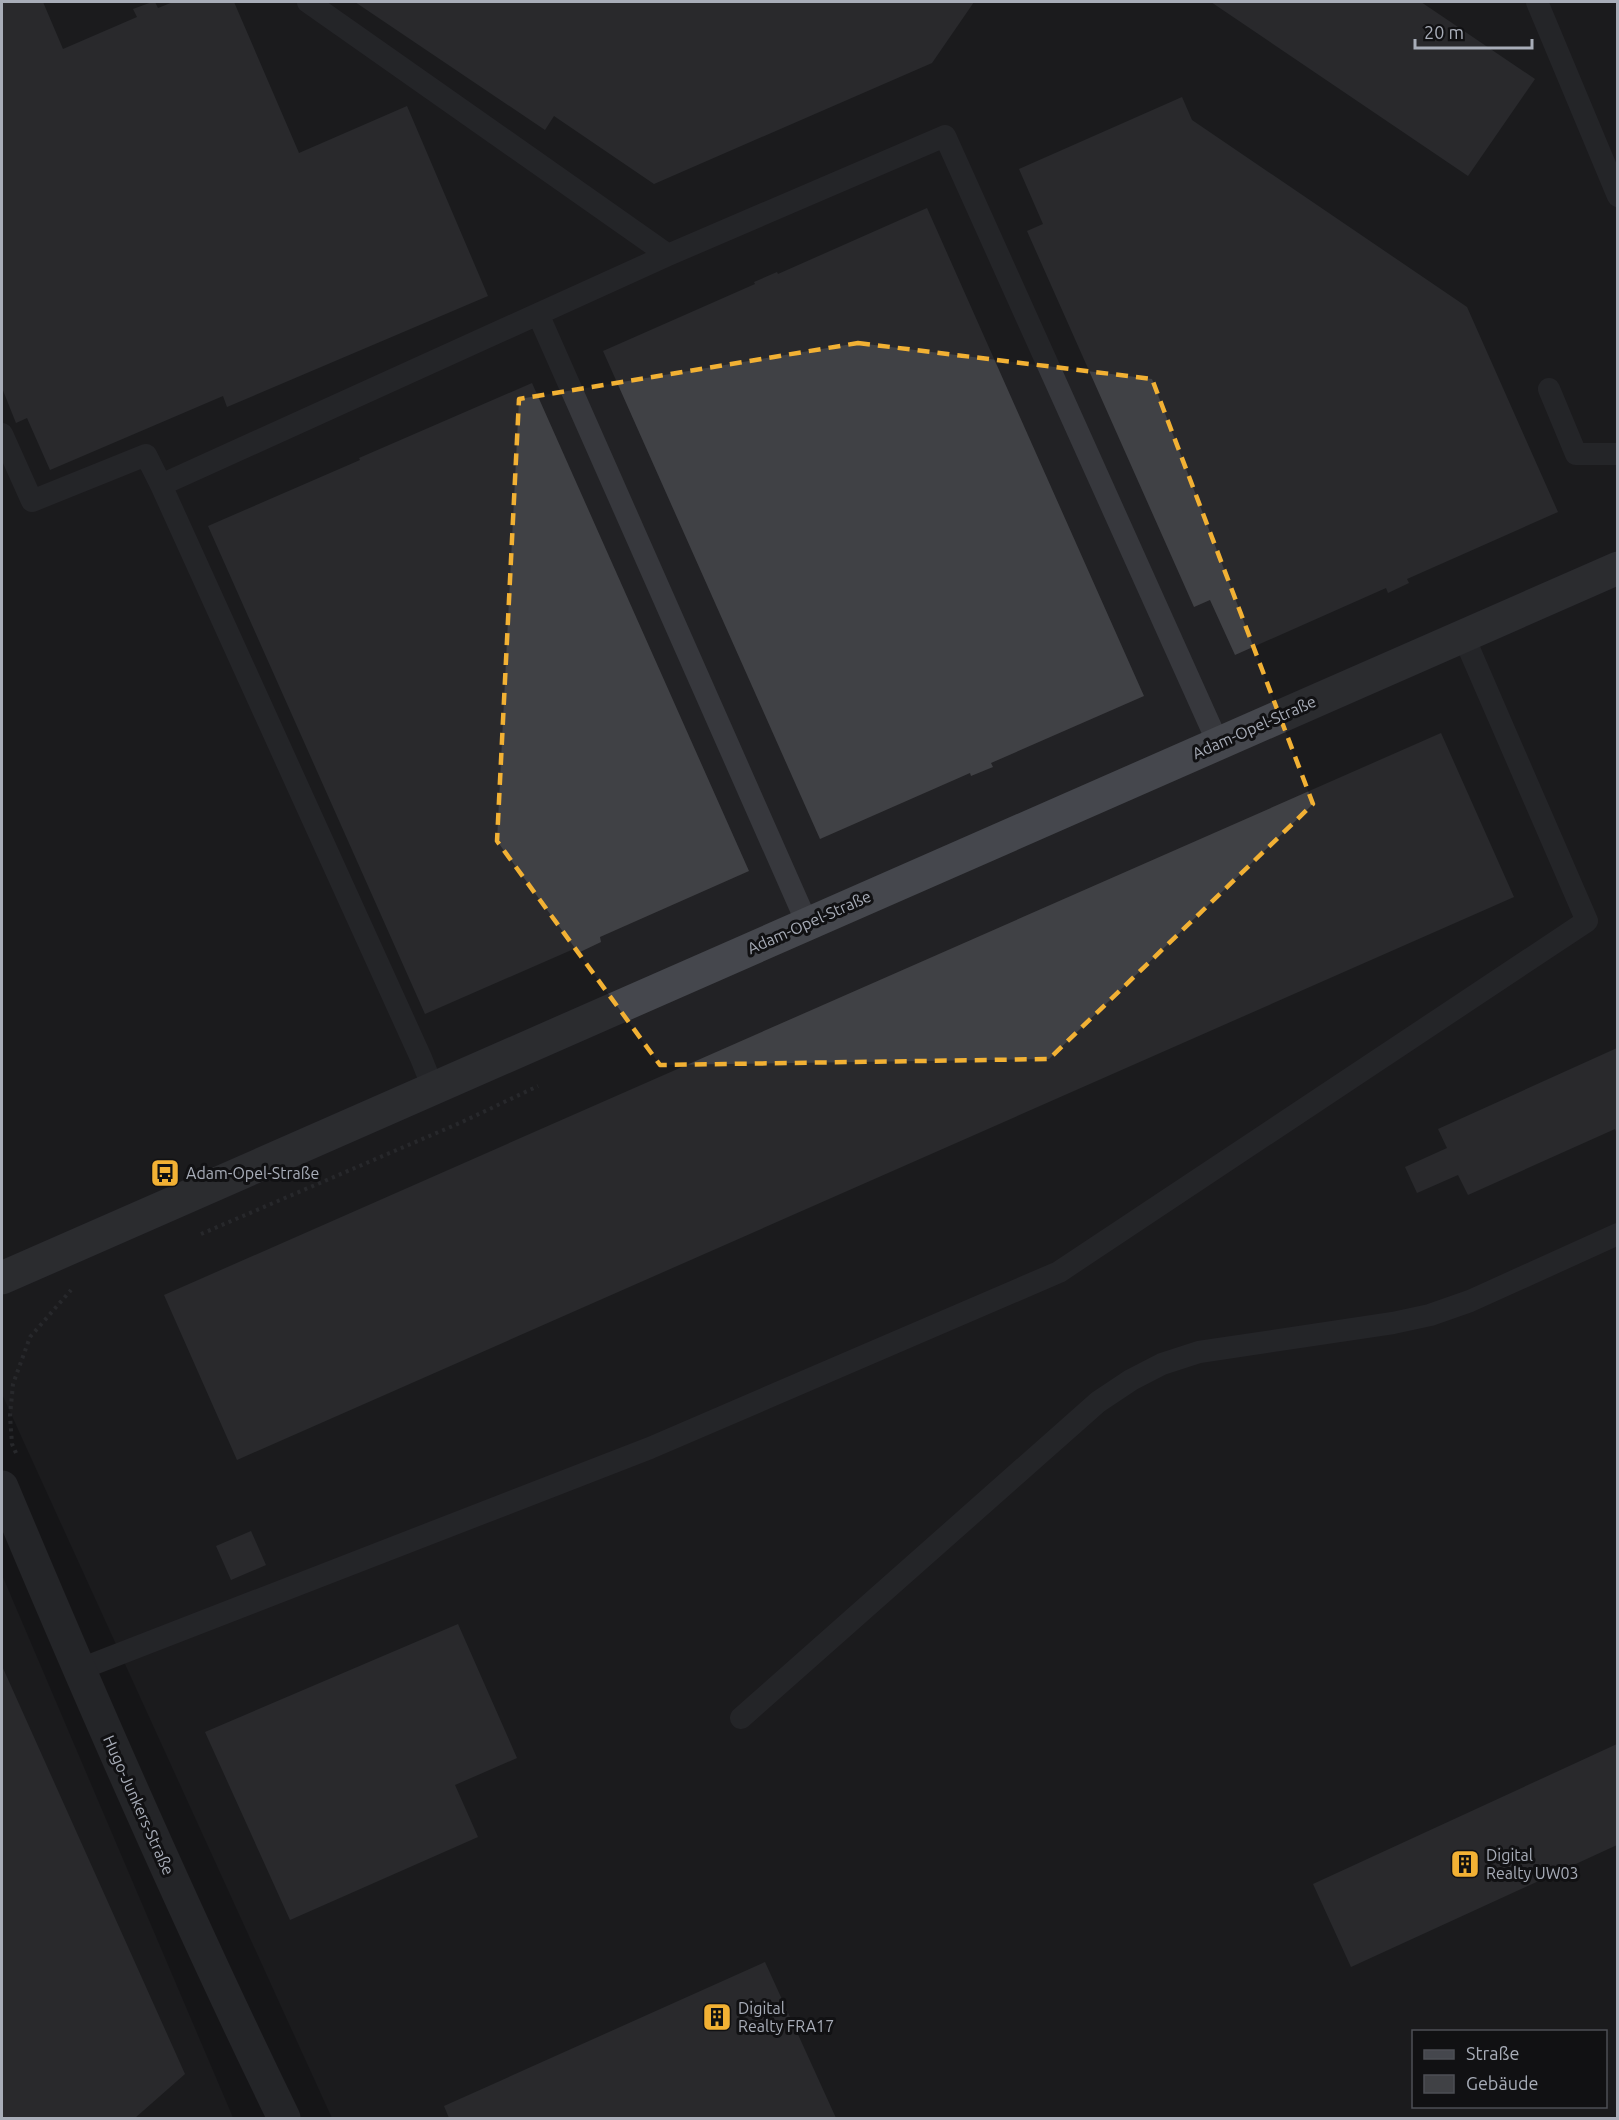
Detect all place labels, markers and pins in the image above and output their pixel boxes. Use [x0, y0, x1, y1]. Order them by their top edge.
bus stop icon: Adam-Opel-Straße [149, 1157, 181, 1189]
place label: Adam-Opel-Straße [186, 1164, 319, 1182]
place label: Digital Realty UW03 [1486, 1846, 1579, 1882]
building icon: Digital Realty UW03 [1449, 1848, 1481, 1880]
place label: Digital Realty FRA17 [738, 1999, 834, 2035]
building icon: Digital Realty FRA17 [701, 2001, 733, 2033]

